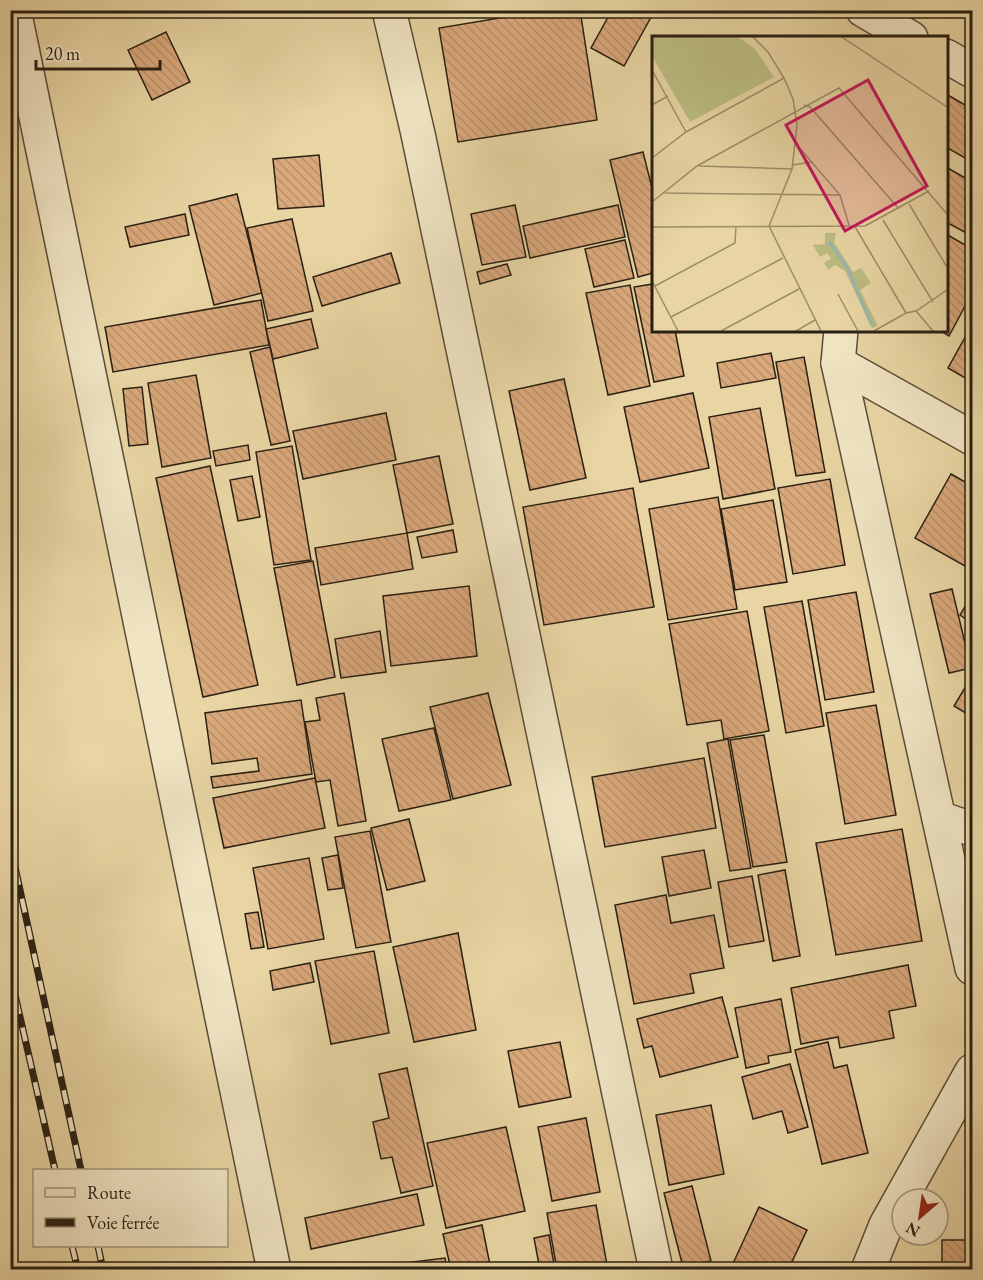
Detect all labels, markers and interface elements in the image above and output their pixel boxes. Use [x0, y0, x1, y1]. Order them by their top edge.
scale bar [36, 33, 160, 71]
inset map [652, 36, 947, 332]
text: 20 m [45, 42, 80, 65]
legend [33, 1169, 228, 1247]
text: Route [87, 1181, 131, 1204]
north arrow [890, 1187, 950, 1247]
text: Voie ferrée [87, 1211, 159, 1234]
text: N [902, 1217, 924, 1242]

